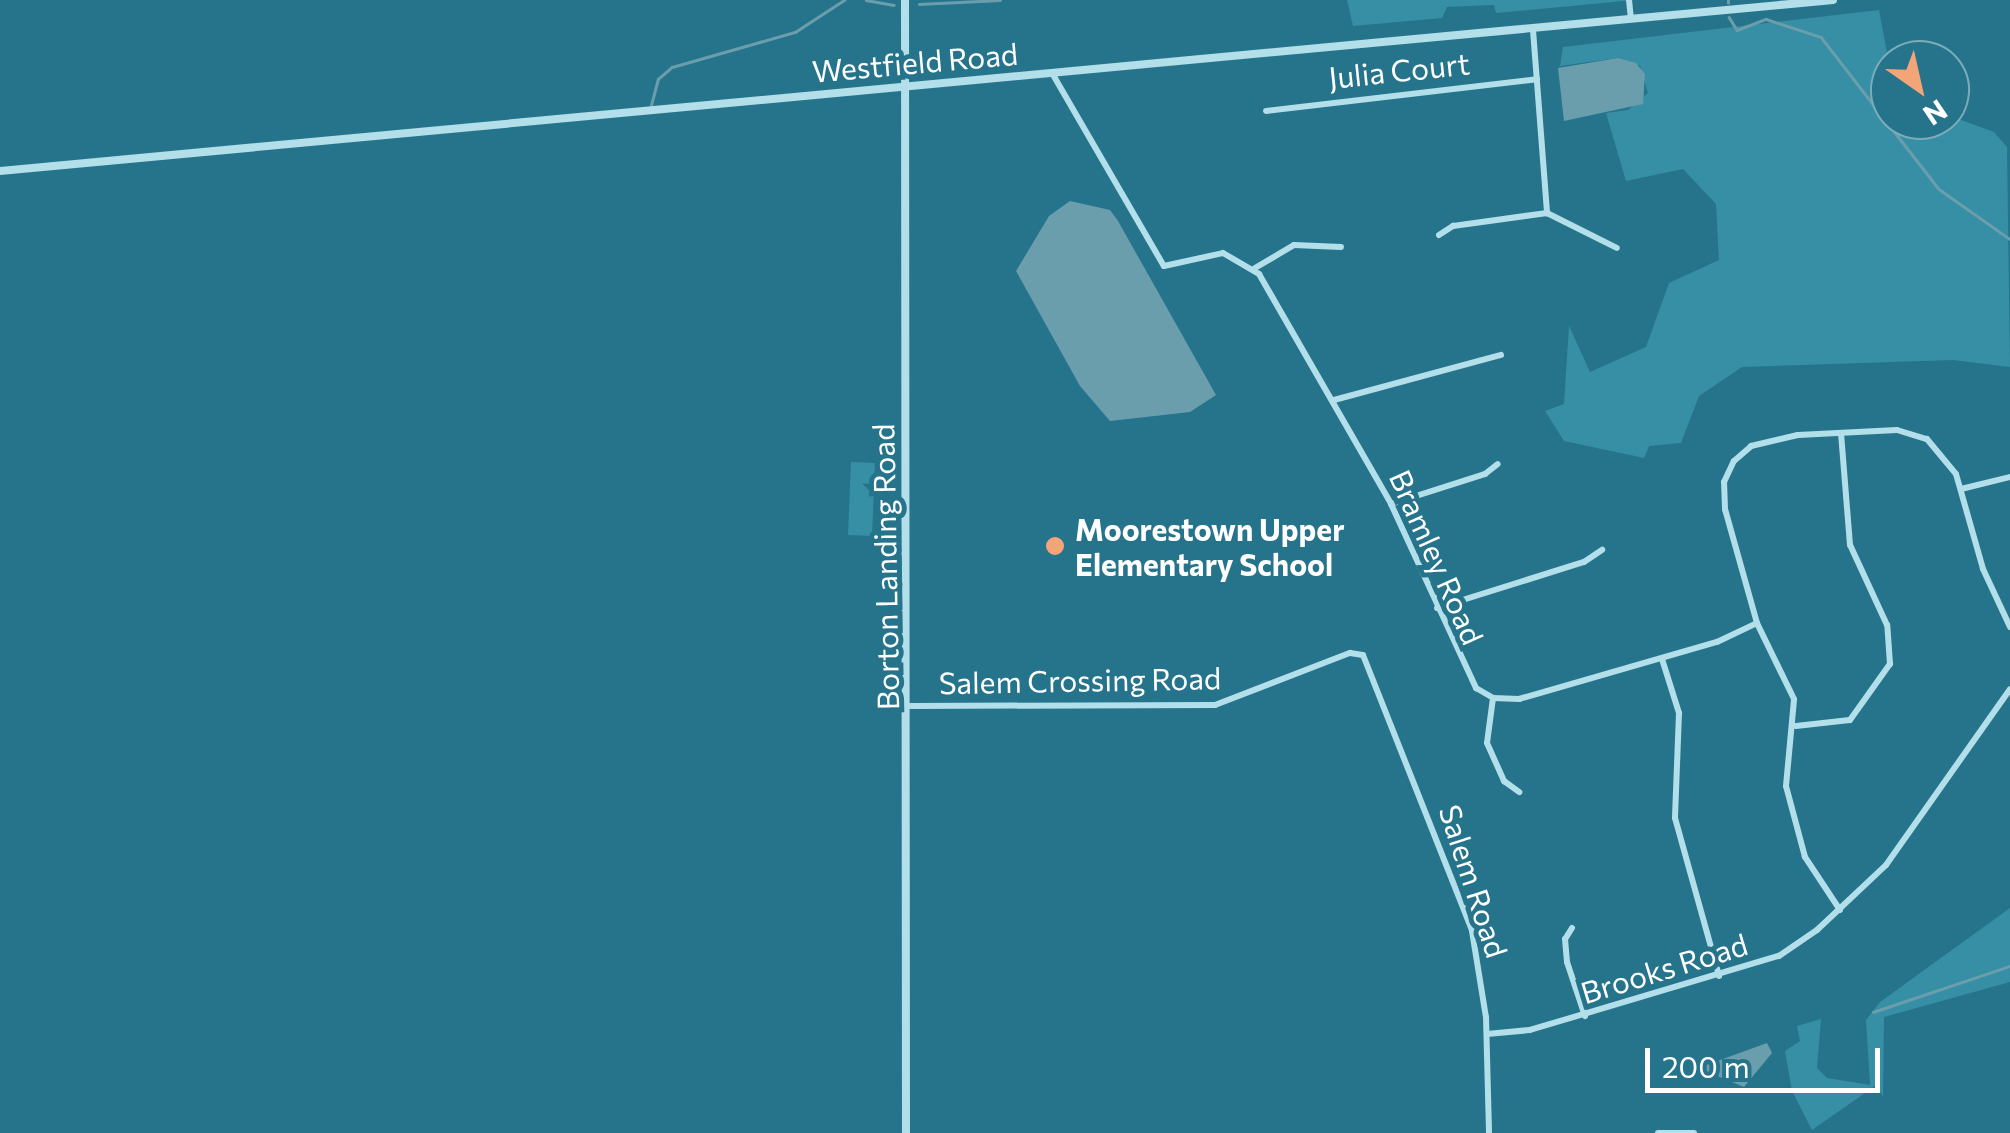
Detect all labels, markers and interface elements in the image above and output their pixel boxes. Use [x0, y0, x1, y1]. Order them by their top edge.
street label: Westfield Road [811, 35, 1019, 89]
north arrow [1870, 40, 1970, 140]
street label: Julia Court [1327, 45, 1471, 95]
text: N [1917, 93, 1954, 133]
street label: Borton Landing Road [865, 423, 905, 711]
street label: Bramley Road [1382, 464, 1492, 650]
place label: Moorestown Upper Elementary School [1075, 511, 1345, 582]
marker: Moorestown Upper Elementary School [1044, 535, 1066, 557]
street label: Salem Crossing Road [938, 660, 1222, 700]
street label: Salem Road [1432, 800, 1516, 962]
street label: Brooks Road [1576, 926, 1752, 1010]
scale bar [1650, 1028, 1885, 1090]
text: 200 m [1662, 1047, 1750, 1084]

